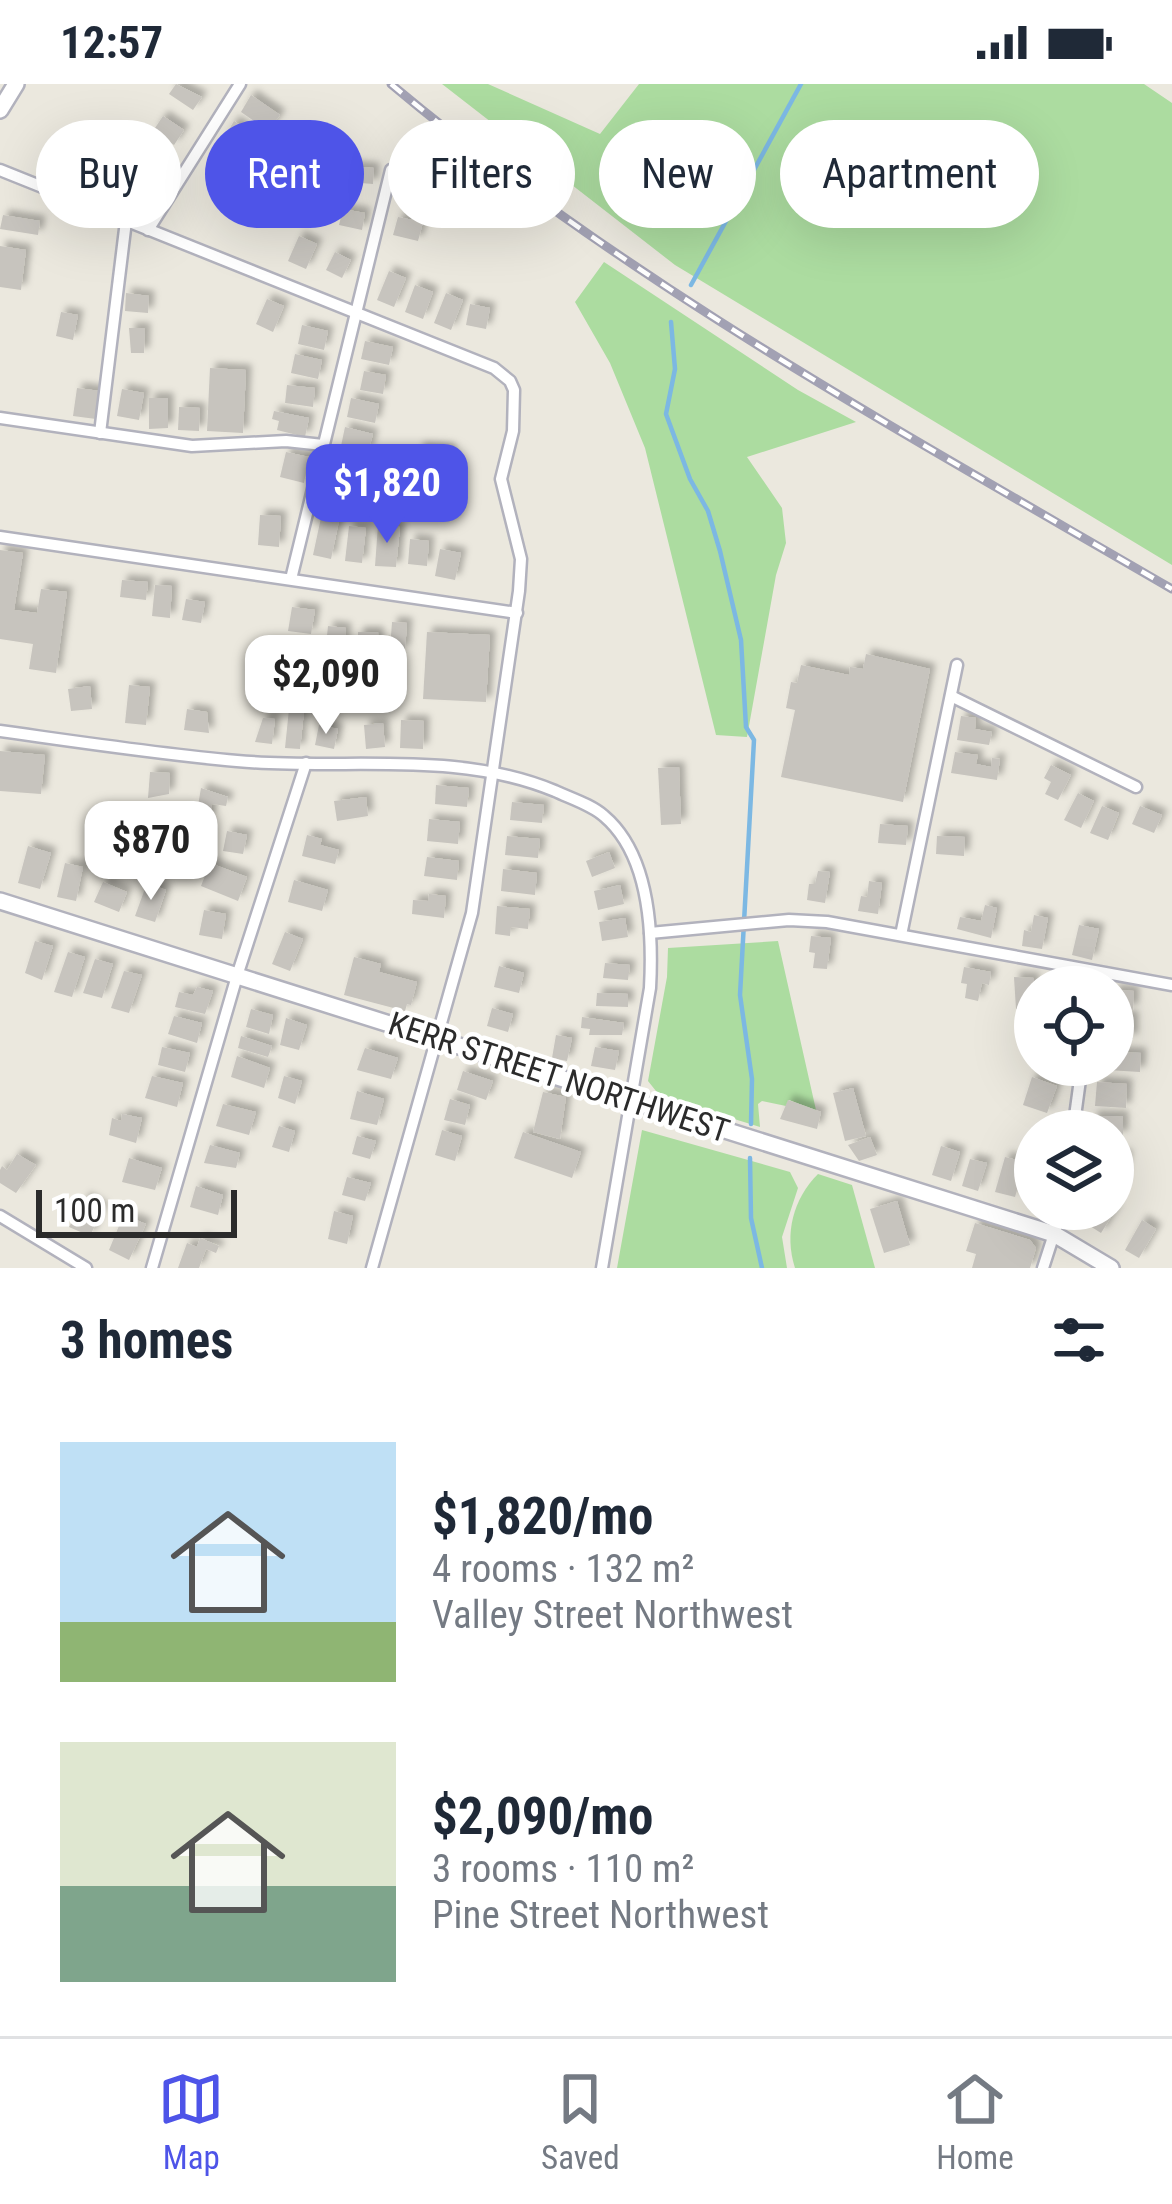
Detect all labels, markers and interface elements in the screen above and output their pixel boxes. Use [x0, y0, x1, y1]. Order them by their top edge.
text: 12:57 [60, 16, 163, 69]
chip: Buy [36, 120, 181, 228]
chip: Rent [205, 120, 364, 228]
chip: Filters [388, 120, 575, 228]
chip: New [599, 120, 756, 228]
chip: Apartment [780, 120, 1039, 228]
pin: $1,820 [289, 444, 485, 546]
text: $1,820 [333, 460, 441, 506]
pin: $2,090 [228, 635, 424, 737]
text: $2,090 [272, 651, 380, 697]
pin: $870 [80, 801, 222, 903]
text: $870 [112, 817, 190, 863]
map controls [1014, 966, 1134, 1230]
button: locate [1014, 966, 1134, 1086]
street label: KERR STREET NORTHWEST [384, 1003, 734, 1151]
button: layers [1014, 1110, 1134, 1230]
scale bar [36, 1184, 237, 1237]
text: 100 m [54, 1191, 135, 1230]
icon: filters [1046, 1307, 1112, 1373]
text: 3 homes [60, 1311, 233, 1370]
text: $1,820/mo [432, 1487, 653, 1546]
icon: home [156, 1490, 300, 1634]
text: 4 rooms · 132 m² [432, 1546, 694, 1592]
text: Valley Street Northwest [432, 1592, 793, 1638]
text: $2,090/mo [432, 1787, 653, 1846]
icon: home [156, 1790, 300, 1934]
text: 3 rooms · 110 m² [432, 1846, 694, 1892]
text: Pine Street Northwest [432, 1892, 769, 1938]
tab: Map [158, 2066, 224, 2177]
tab: Saved [541, 2066, 620, 2177]
tab: Home [936, 2066, 1014, 2177]

